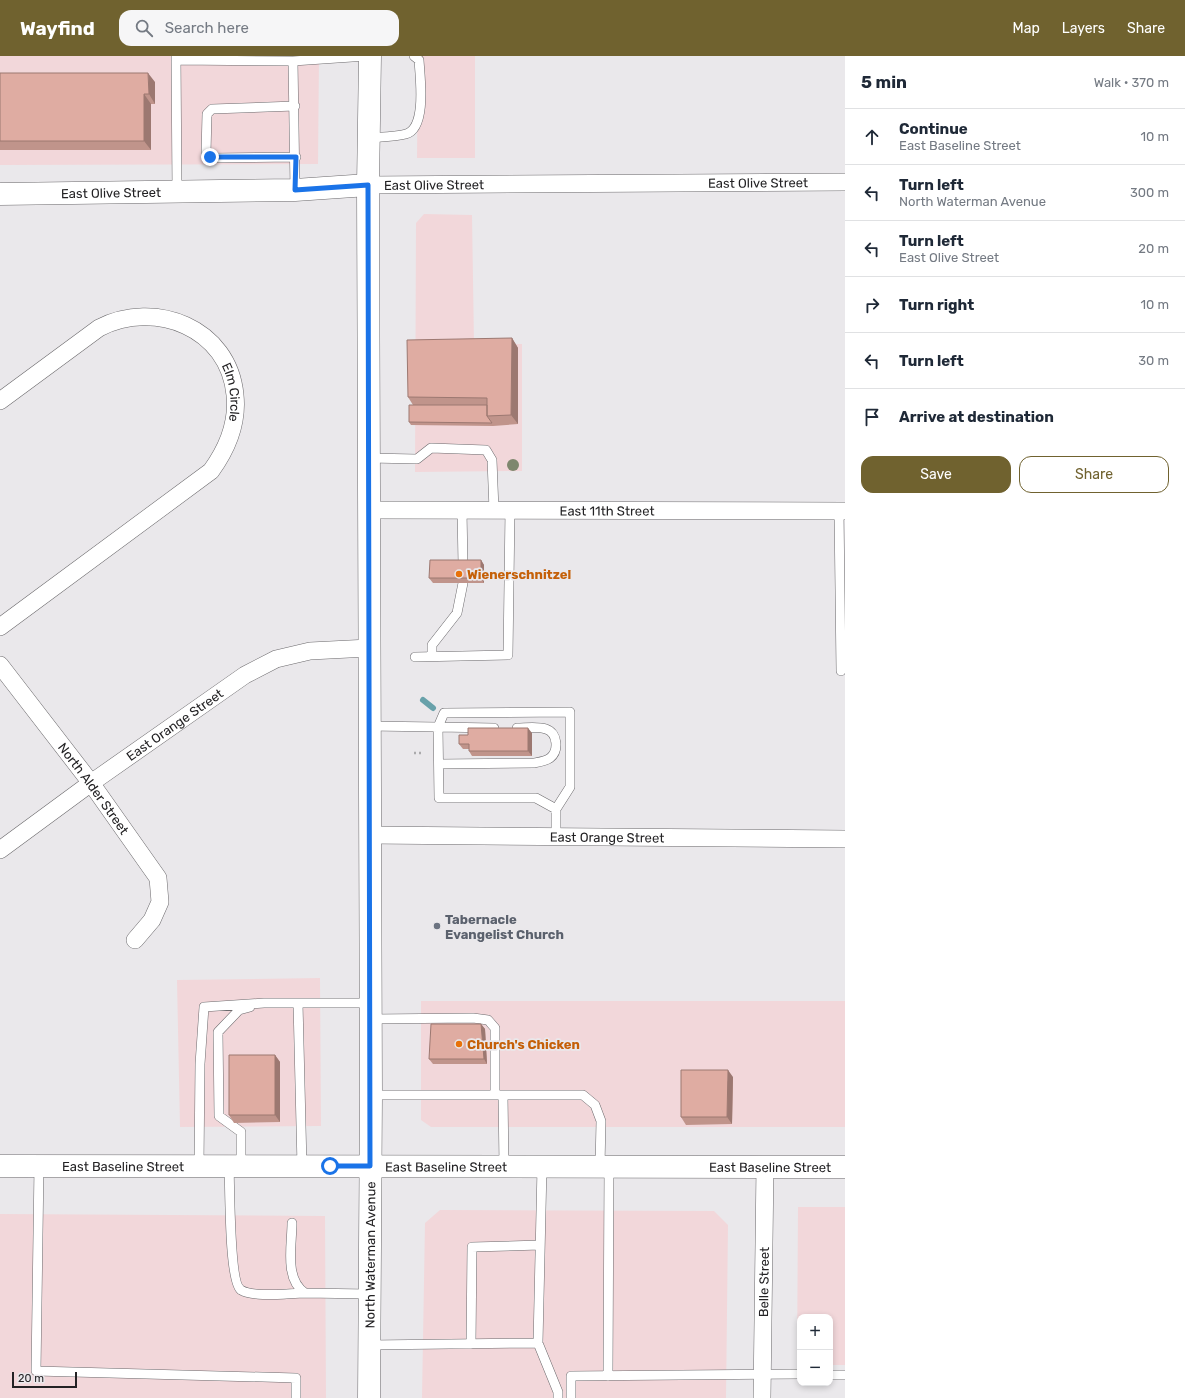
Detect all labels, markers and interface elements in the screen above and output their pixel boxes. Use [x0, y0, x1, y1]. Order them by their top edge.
search box [119, 10, 399, 46]
text: Wayfind [20, 17, 95, 40]
icon: search [133, 17, 155, 39]
text: Search here [165, 19, 249, 37]
text: Map [1013, 20, 1040, 37]
text: Layers [1062, 20, 1105, 37]
text: Share [1127, 20, 1165, 37]
text: 5 min [861, 72, 907, 92]
text: Walk · 370 m [1094, 75, 1169, 90]
text: Continue [899, 120, 968, 138]
icon: ahead [861, 126, 883, 148]
text: 10 m [1140, 129, 1169, 144]
text: East Baseline Street [899, 138, 1021, 153]
route end [201, 148, 219, 166]
street label: East Olive Street [708, 175, 808, 191]
text: Turn left [899, 176, 964, 194]
street label: East Olive Street [384, 177, 484, 193]
icon: left [861, 182, 883, 204]
street label: East Olive Street [61, 185, 161, 201]
text: 300 m [1130, 185, 1169, 200]
text: North Waterman Avenue [899, 194, 1046, 209]
text: Turn left [899, 232, 964, 250]
icon: left [861, 238, 883, 260]
text: 20 m [1138, 241, 1169, 256]
text: East Olive Street [899, 250, 999, 265]
icon: right [861, 294, 883, 316]
text: Turn right [899, 296, 974, 314]
text: 10 m [1140, 297, 1169, 312]
icon: left [861, 350, 883, 372]
text: Turn left [899, 352, 964, 370]
text: 30 m [1138, 353, 1169, 368]
street label: Elm Circle [219, 360, 243, 423]
icon: arrive [861, 406, 883, 428]
text: Arrive at destination [899, 408, 1054, 426]
button: Save [861, 456, 1011, 493]
button: Share [1019, 456, 1169, 493]
street label: East 11th Street [559, 503, 655, 519]
place label: Wienerschnitzel [467, 567, 571, 582]
marker: Wienerschnitzel [454, 569, 464, 579]
street label: East Orange Street [124, 686, 226, 764]
street label: North Alder Street [55, 740, 132, 837]
street label: East Orange Street [550, 830, 664, 846]
place label: Tabernacle Evangelist Church [445, 912, 564, 942]
marker: Tabernacle Evangelist Church [432, 921, 442, 931]
place label: Church's Chicken [467, 1037, 580, 1052]
marker: Church's Chicken [454, 1039, 464, 1049]
route start [321, 1157, 339, 1175]
street label: East Baseline Street [62, 1159, 184, 1174]
street label: East Baseline Street [385, 1159, 507, 1175]
street label: East Baseline Street [709, 1160, 831, 1175]
street label: North Waterman Avenue [362, 1181, 378, 1329]
street label: Belle Street [756, 1247, 772, 1317]
map controls [797, 1314, 833, 1386]
button: + [797, 1314, 833, 1350]
button: − [797, 1350, 833, 1386]
scale bar [12, 1370, 77, 1389]
text: 20 m [18, 1372, 44, 1385]

